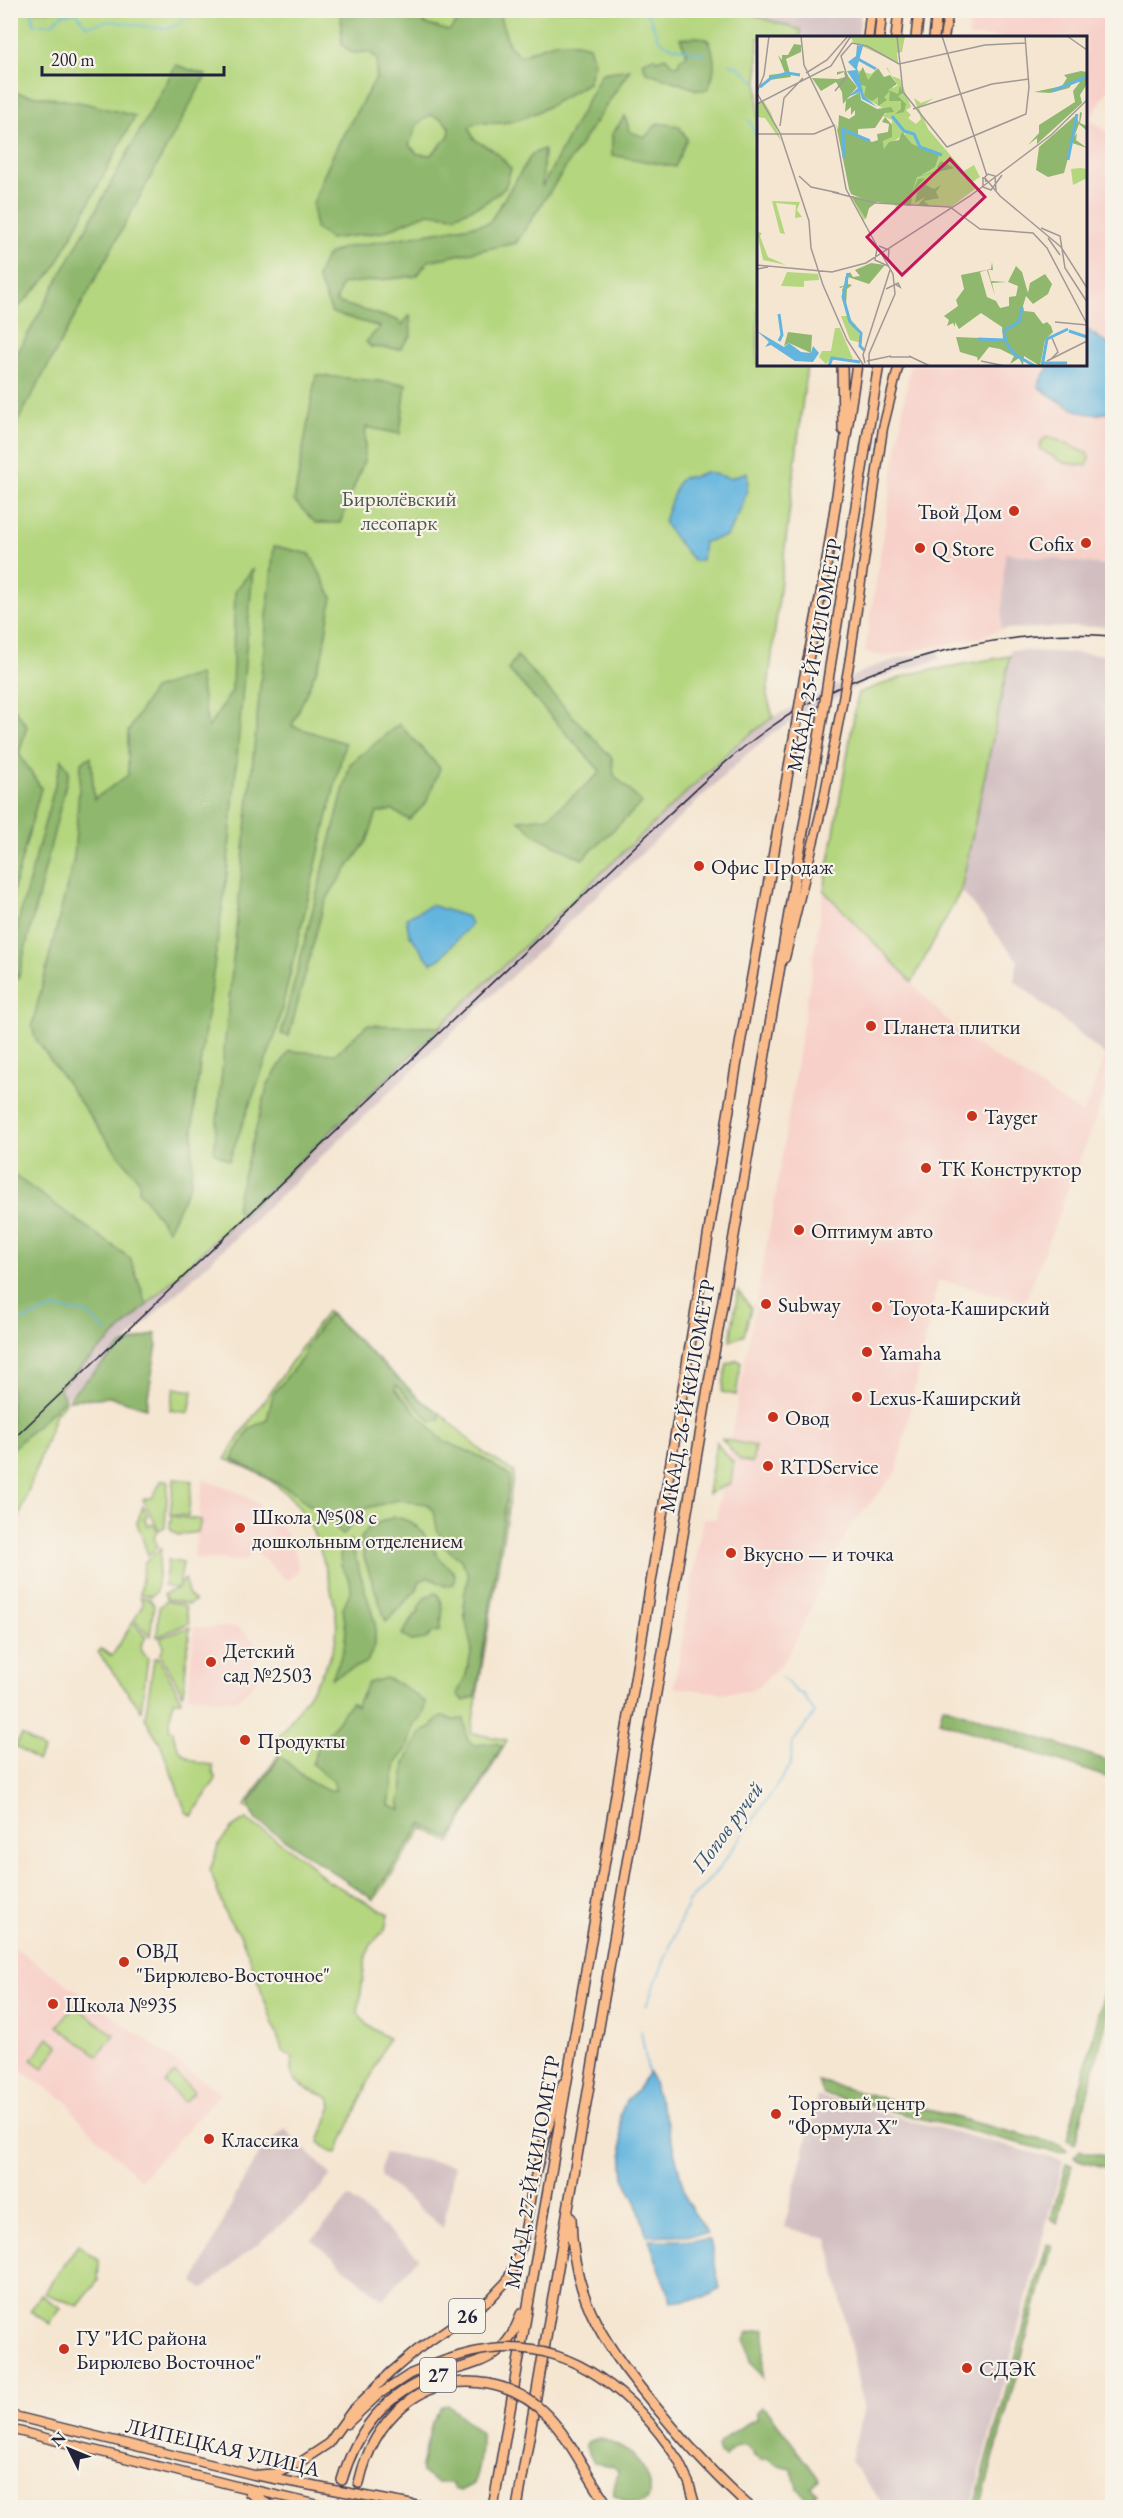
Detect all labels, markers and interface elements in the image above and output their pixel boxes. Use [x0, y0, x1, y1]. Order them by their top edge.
inset map [757, 36, 1087, 366]
scale bar [42, 39, 224, 77]
text: 200 m [51, 48, 95, 71]
park label: Бирюлёвский лесопарк [341, 485, 457, 536]
place label: Твой Дом [917, 498, 1002, 525]
marker: Твой Дом [1007, 504, 1021, 518]
place label: Cofix [1029, 530, 1074, 557]
place label: Q Store [932, 535, 994, 563]
street label: МКАД, 25-Й КИЛОМЕТР [780, 536, 848, 774]
marker: Cofix [1079, 536, 1093, 550]
marker: Q Store [913, 541, 927, 555]
place label: Офис Продаж [711, 853, 834, 880]
marker: Офис Продаж [692, 859, 706, 873]
place label: Планета плитки [883, 1013, 1021, 1040]
marker: Планета плитки [864, 1019, 878, 1033]
place label: Tayger [984, 1103, 1038, 1130]
marker: Tayger [965, 1109, 979, 1123]
place label: ТК Конструктор [938, 1155, 1082, 1182]
marker: ТК Конструктор [919, 1161, 933, 1175]
place label: Оптимум авто [811, 1217, 933, 1244]
marker: Оптимум авто [792, 1223, 806, 1237]
street label: МКАД, 26-Й КИЛОМЕТР [653, 1277, 721, 1515]
place label: Subway [778, 1291, 842, 1318]
place label: Toyota-Каширский [889, 1294, 1050, 1321]
marker: Subway [759, 1297, 773, 1311]
marker: Toyota-Каширский [870, 1300, 884, 1314]
place label: Yamaha [879, 1339, 942, 1366]
marker: Yamaha [860, 1345, 874, 1359]
place label: Lexus-Каширский [869, 1384, 1021, 1411]
marker: Lexus-Каширский [850, 1390, 864, 1404]
place label: Овод [785, 1404, 830, 1431]
marker: Овод [766, 1410, 780, 1424]
place label: RTDService [780, 1453, 878, 1480]
marker: RTDService [761, 1459, 775, 1473]
place label: Школа №508 с дошкольным отделением [252, 1503, 463, 1554]
marker: Школа №508 с дошкольным отделением [233, 1521, 247, 1535]
place label: Вкусно — и точка [743, 1540, 894, 1567]
marker: Вкусно — и точка [724, 1546, 738, 1560]
place label: Детский сад №2503 [223, 1637, 312, 1688]
marker: Детский сад №2503 [204, 1655, 218, 1669]
place label: Продукты [257, 1727, 346, 1754]
marker: Продукты [238, 1733, 252, 1747]
water label: Попов ручей [684, 1776, 770, 1879]
place label: ОВД "Бирюлево-Восточное" [136, 1937, 330, 1988]
marker: ОВД "Бирюлево-Восточное" [117, 1955, 131, 1969]
place label: Школа №935 [65, 1991, 177, 2018]
marker: Школа №935 [46, 1997, 60, 2011]
street label: МКАД, 27-Й КИЛОМЕТР [498, 2053, 566, 2291]
place label: Торговый центр "Формула X" [788, 2089, 926, 2140]
marker: Торговый центр "Формула X" [769, 2107, 783, 2121]
place label: Классика [221, 2126, 300, 2153]
marker: Классика [202, 2132, 216, 2146]
road number: 26 [449, 2299, 485, 2333]
place label: ГУ "ИС района Бирюлево Восточное" [76, 2324, 262, 2375]
marker: ГУ "ИС района Бирюлево Восточное" [57, 2342, 71, 2356]
place label: СДЭК [979, 2355, 1036, 2382]
road number: 27 [420, 2358, 456, 2392]
marker: СДЭК [960, 2361, 974, 2375]
street label: ЛИПЕЦКАЯ УЛИЦА [123, 2412, 323, 2483]
north arrow [39, 2419, 99, 2479]
text: N [46, 2427, 71, 2451]

